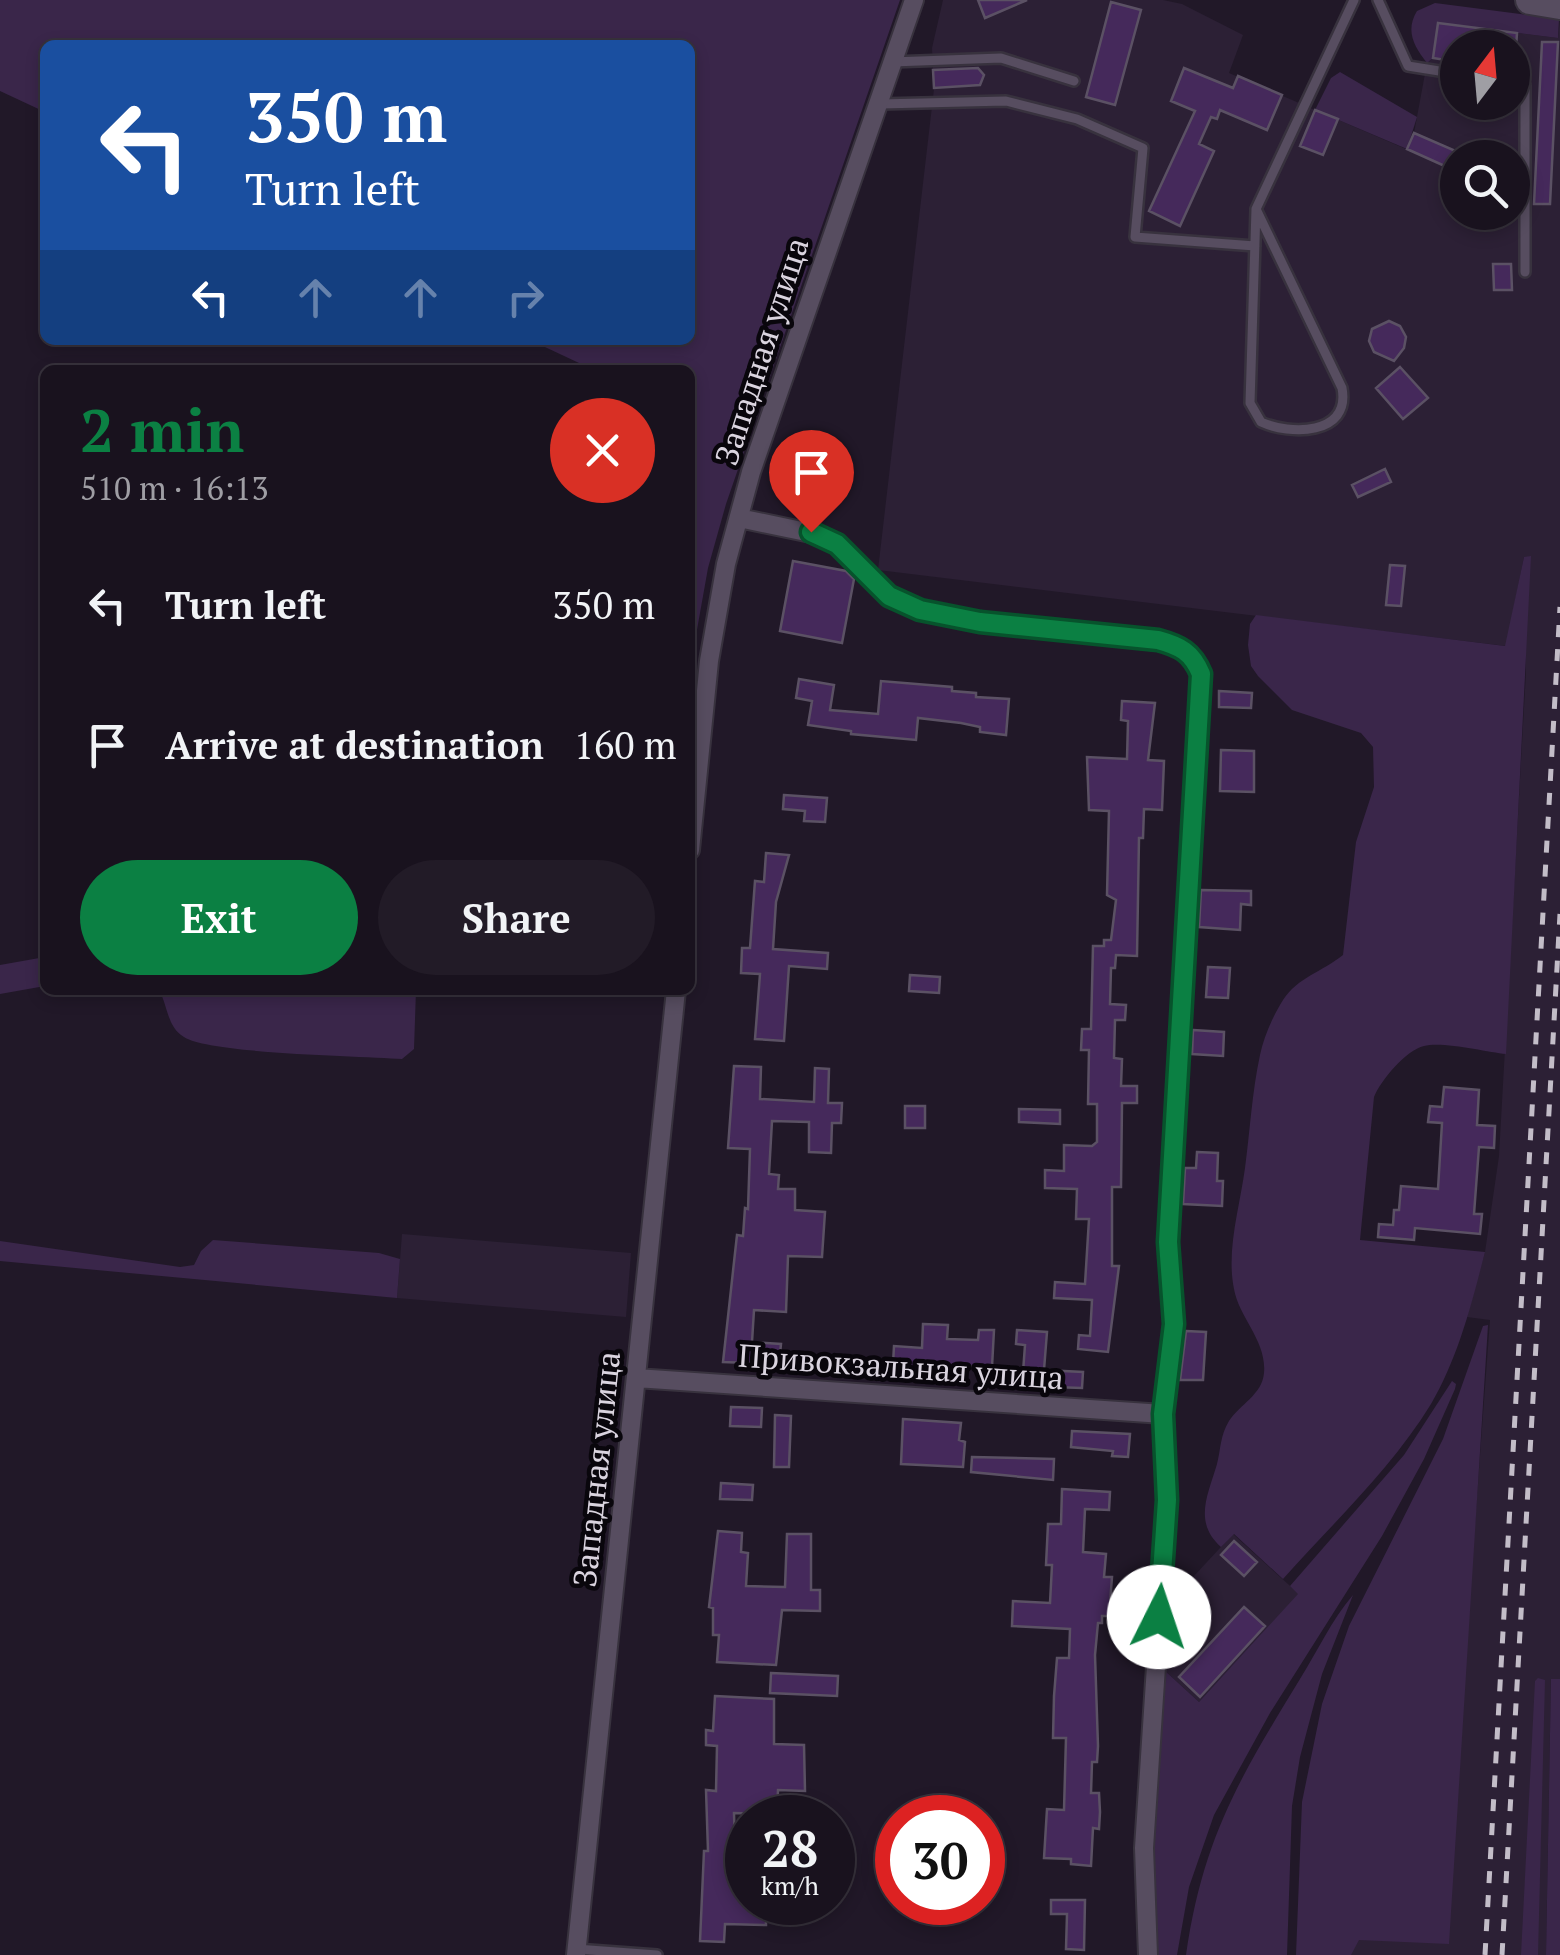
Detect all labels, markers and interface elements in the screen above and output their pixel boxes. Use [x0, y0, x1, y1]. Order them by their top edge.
north arrow [1440, 30, 1530, 120]
map controls [1440, 30, 1530, 230]
text: 350 m [245, 69, 447, 162]
icon: left [80, 80, 210, 210]
button: search [1440, 140, 1530, 230]
text: Turn left [245, 158, 420, 218]
street label: Западная улица [704, 232, 818, 470]
icon: left [183, 270, 238, 325]
icon: ahead [288, 270, 343, 325]
icon: ahead [393, 270, 448, 325]
icon: right [498, 270, 553, 325]
text: 2 min [80, 390, 244, 469]
button: close [550, 398, 655, 503]
pin [769, 430, 854, 533]
icon: arrive [784, 445, 839, 500]
text: 510 m · 16:13 [80, 467, 268, 509]
icon: left [80, 578, 135, 633]
text: Turn left [165, 580, 326, 630]
text: 350 m [552, 580, 655, 630]
icon: arrive [80, 718, 135, 773]
text: Arrive at destination [165, 720, 544, 770]
text: 160 m [574, 720, 677, 770]
button: Exit [80, 860, 358, 975]
button: Share [378, 860, 655, 975]
street label: Привокзальная улица [737, 1334, 1065, 1398]
street label: Западная улица [563, 1349, 629, 1589]
position arrow [1107, 1565, 1211, 1669]
speed limit sign: 30 [875, 1795, 1005, 1925]
text: 28 [762, 1815, 818, 1881]
text: km/h [761, 1869, 819, 1902]

